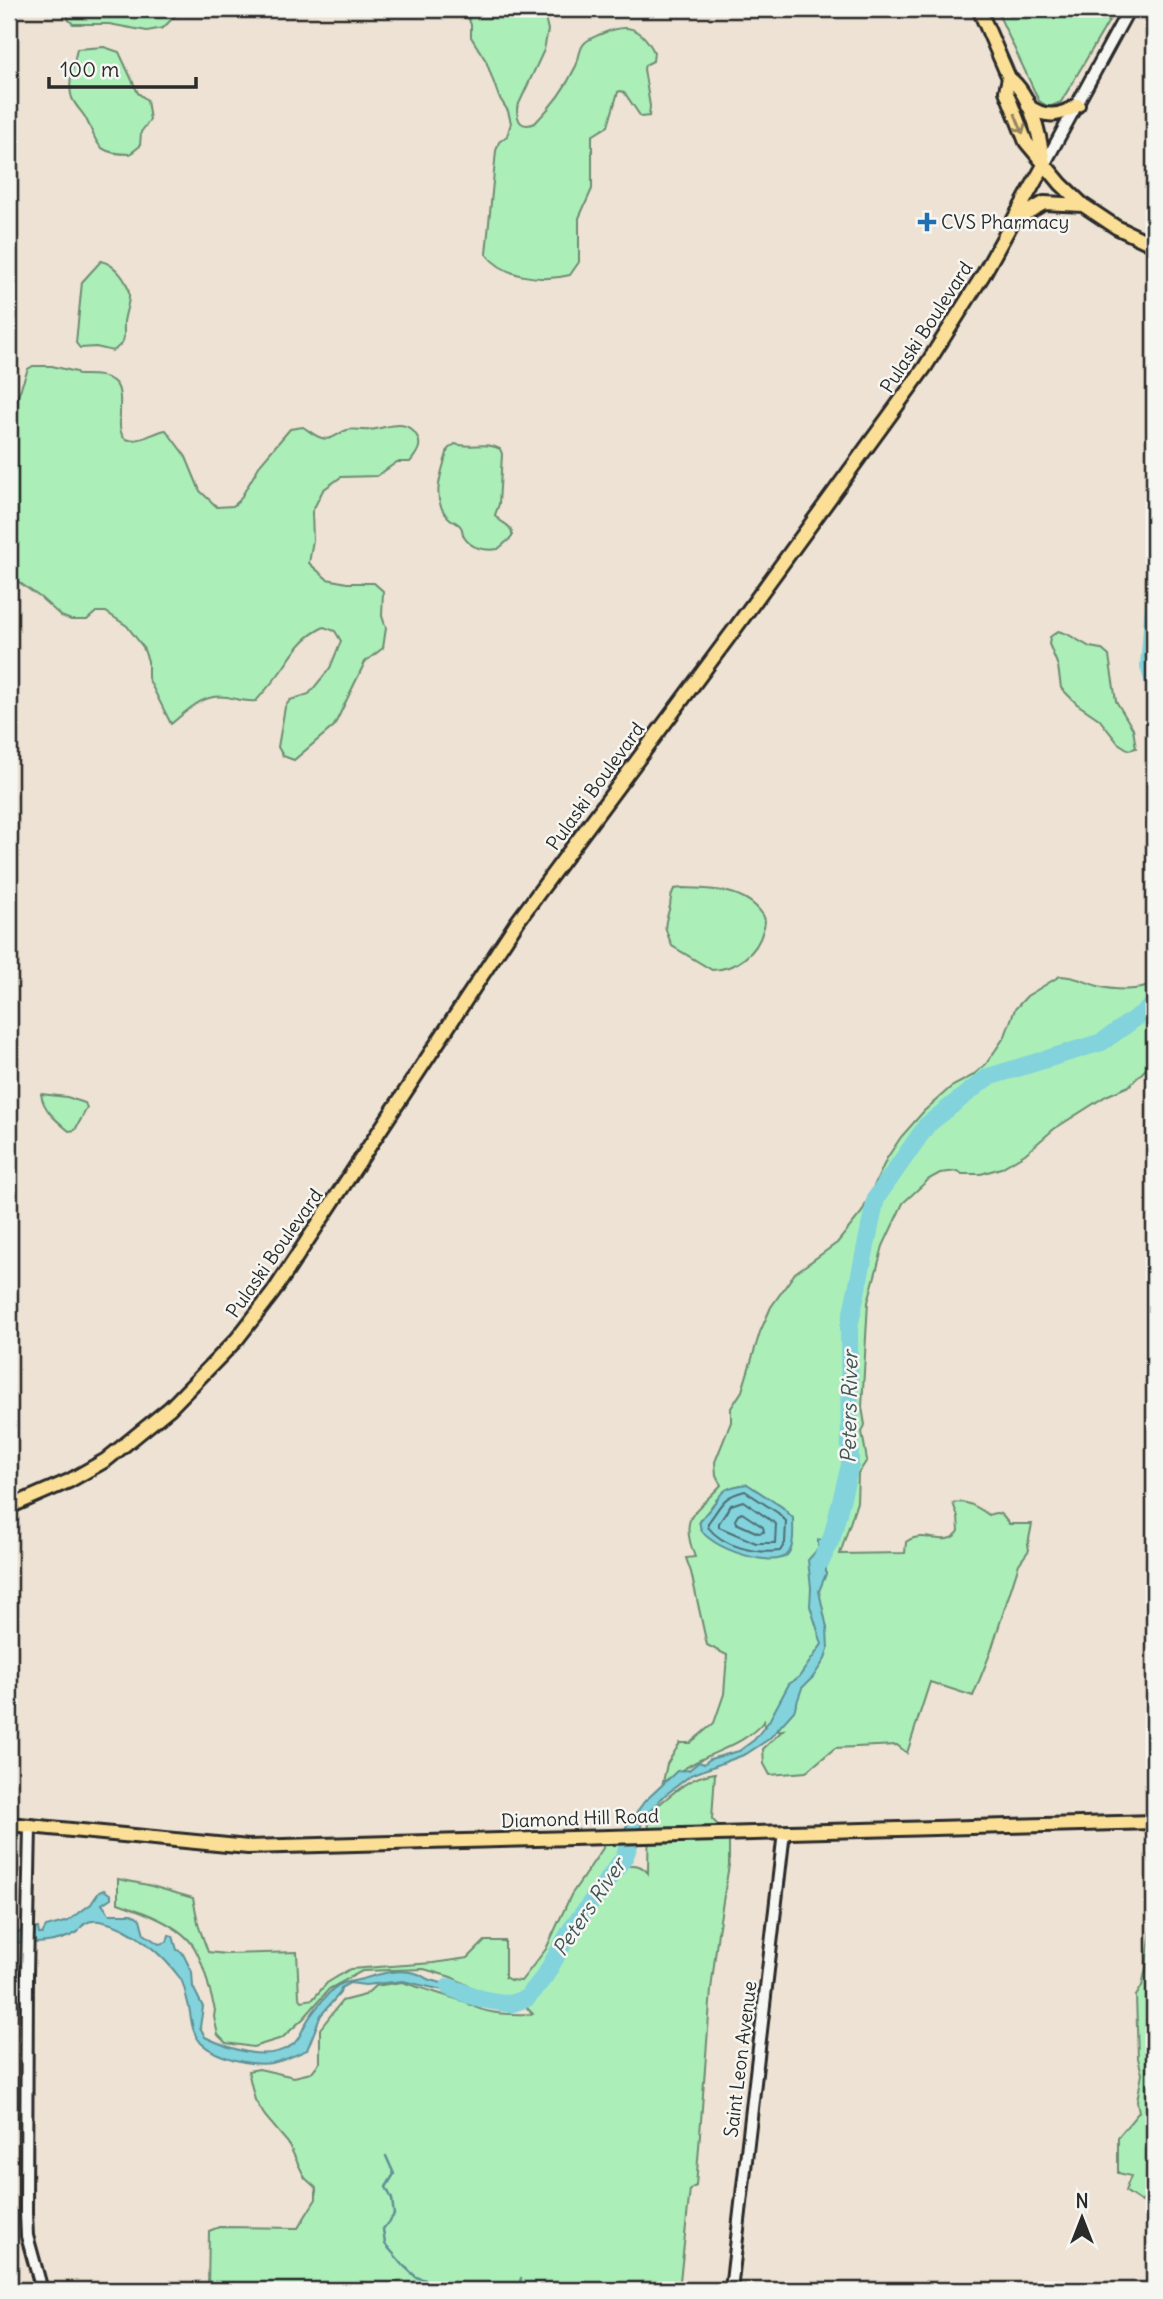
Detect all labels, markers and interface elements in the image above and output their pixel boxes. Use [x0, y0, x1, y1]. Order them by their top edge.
scale bar [49, 46, 196, 90]
text: 100 m [60, 56, 119, 83]
one-way arrow [1013, 113, 1026, 135]
place label: CVS Pharmacy [941, 210, 1069, 234]
marker: CVS Pharmacy [919, 214, 935, 230]
street label: Pulaski Boulevard [875, 257, 977, 397]
street label: Pulaski Boulevard [541, 717, 649, 855]
street label: Pulaski Boulevard [221, 1184, 327, 1322]
water label: Peters River [835, 1348, 864, 1464]
street label: Diamond Hill Road [501, 1803, 659, 1833]
water label: Peters River [546, 1851, 633, 1961]
street label: Saint Leon Avenue [719, 1979, 761, 2139]
north arrow [1048, 2184, 1118, 2254]
text: N [1075, 2189, 1089, 2213]

